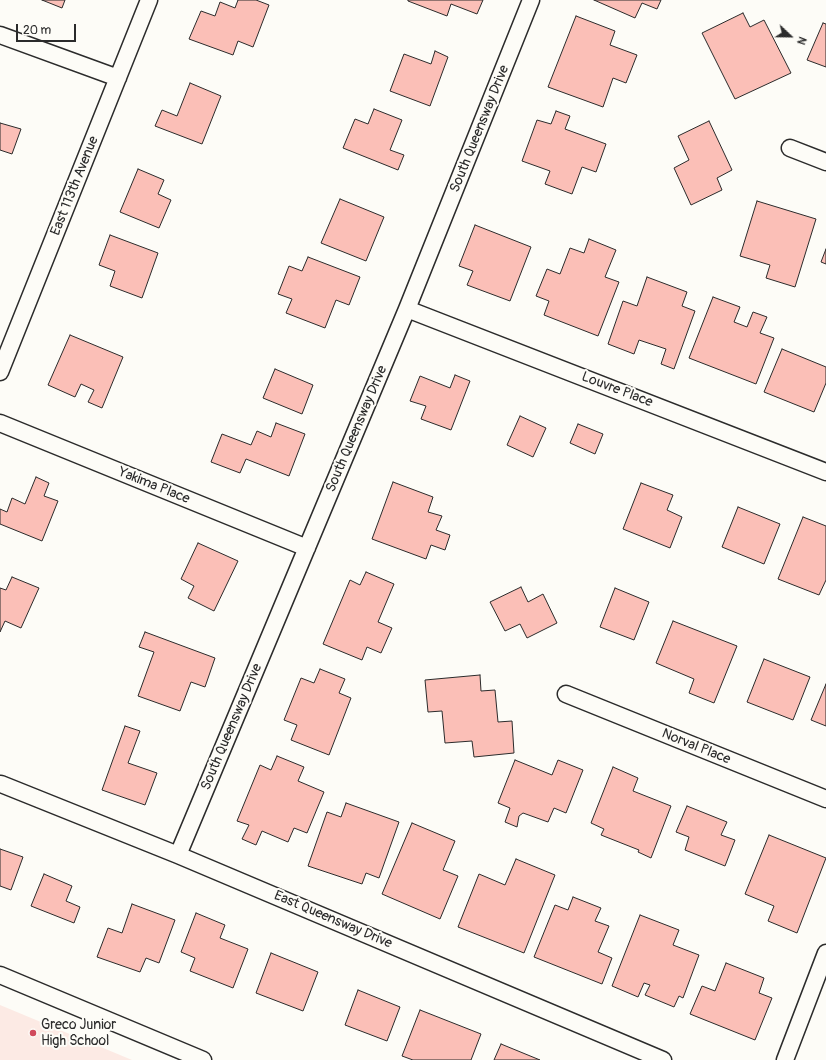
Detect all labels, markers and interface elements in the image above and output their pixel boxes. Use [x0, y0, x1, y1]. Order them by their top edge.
scale bar [18, 16, 78, 42]
north arrow [770, 16, 810, 56]
text: 20 m [23, 23, 51, 38]
text: N [794, 35, 809, 47]
street label: South Queensway Drive [447, 63, 513, 195]
street label: East 113th Avenue [47, 134, 103, 238]
street label: South Queensway Drive [323, 363, 391, 495]
street label: Louvre Place [579, 369, 655, 411]
street label: Yakima Place [116, 464, 192, 508]
street label: South Queensway Drive [198, 661, 266, 793]
street label: Norval Place [659, 726, 733, 768]
street label: East Queensway Drive [271, 888, 395, 952]
place label: Greco Junior High School [41, 1017, 116, 1050]
marker: Greco Junior High School [28, 1028, 38, 1038]

